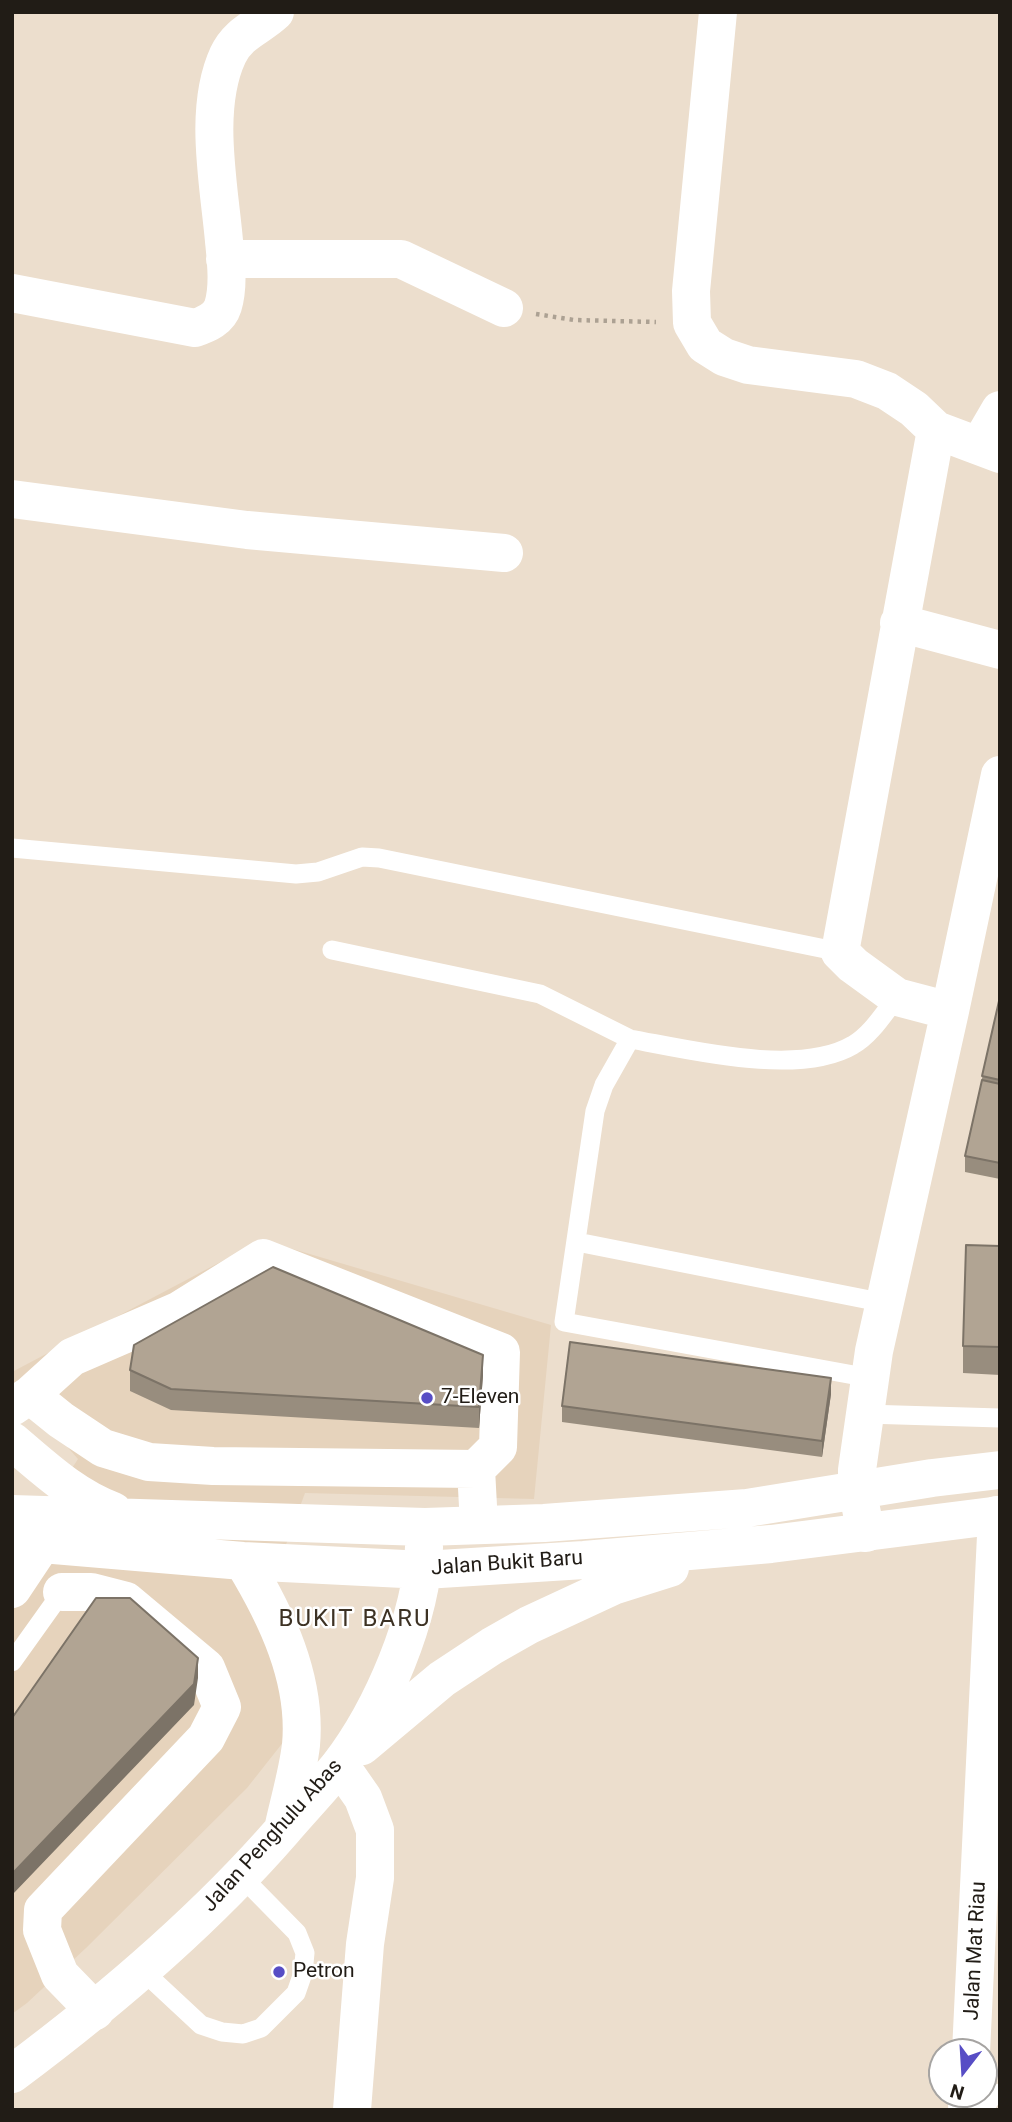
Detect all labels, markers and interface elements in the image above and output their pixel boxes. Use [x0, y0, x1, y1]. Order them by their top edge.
place label: 7-Eleven [441, 1385, 519, 1411]
marker: 7-Eleven [419, 1390, 435, 1406]
street label: Jalan Bukit Baru [430, 1546, 584, 1582]
district label: BUKIT BARU [280, 1606, 430, 1634]
street label: Jalan Penghulu Abas [198, 1754, 348, 1918]
street label: Jalan Mat Riau [960, 1881, 992, 2021]
place label: Petron [293, 1959, 355, 1985]
marker: Petron [271, 1964, 287, 1980]
north arrow [928, 2038, 998, 2108]
text: N [948, 2079, 967, 2105]

